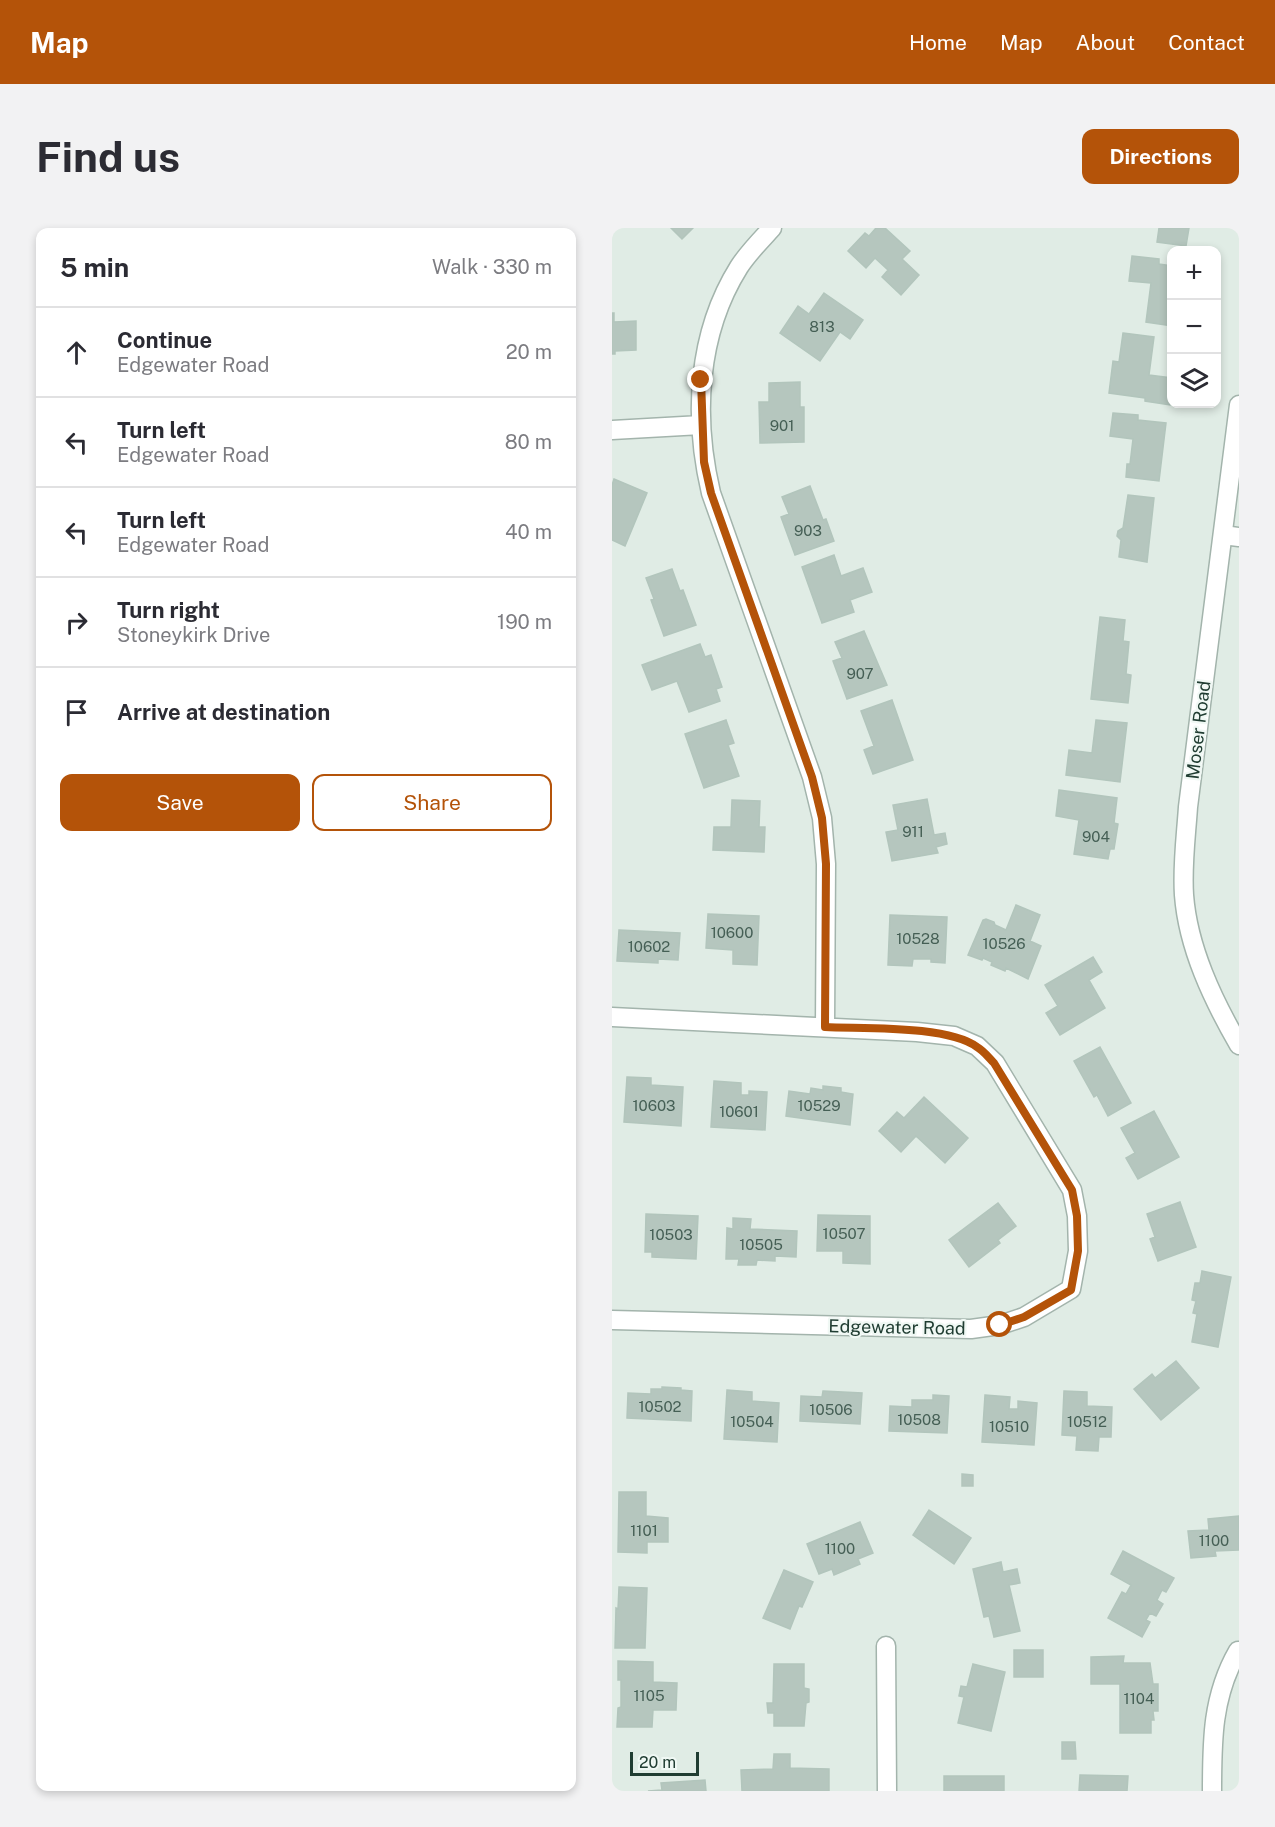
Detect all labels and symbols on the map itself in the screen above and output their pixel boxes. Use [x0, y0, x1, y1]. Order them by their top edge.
house number: 813 [809, 318, 835, 335]
route end [687, 366, 713, 392]
house number: 901 [770, 417, 794, 434]
house number: 903 [794, 522, 822, 539]
house number: 907 [846, 665, 874, 682]
street label: Moser Road [1182, 679, 1214, 781]
house number: 911 [902, 823, 924, 840]
house number: 904 [1082, 828, 1110, 845]
house number: 10600 [711, 924, 753, 941]
house number: 10528 [896, 930, 940, 947]
house number: 10526 [982, 935, 1026, 952]
house number: 10602 [628, 938, 670, 955]
house number: 10603 [633, 1097, 675, 1114]
house number: 10529 [797, 1097, 841, 1114]
house number: 10601 [719, 1103, 759, 1120]
house number: 10507 [823, 1225, 865, 1242]
house number: 10503 [649, 1226, 693, 1243]
house number: 10505 [739, 1236, 783, 1253]
route start [986, 1311, 1012, 1337]
street label: Edgewater Road [828, 1315, 966, 1339]
house number: 10502 [638, 1398, 682, 1415]
house number: 10506 [809, 1401, 853, 1418]
house number: 10508 [897, 1411, 941, 1428]
house number: 10504 [730, 1413, 774, 1430]
house number: 10512 [1067, 1413, 1107, 1430]
house number: 10510 [989, 1418, 1029, 1435]
house number: 1101 [630, 1522, 658, 1539]
house number: 1100 [1199, 1532, 1229, 1549]
house number: 1100 [825, 1540, 855, 1557]
house number: 1105 [634, 1687, 665, 1704]
house number: 1104 [1124, 1690, 1154, 1707]
scale bar [630, 1749, 699, 1776]

